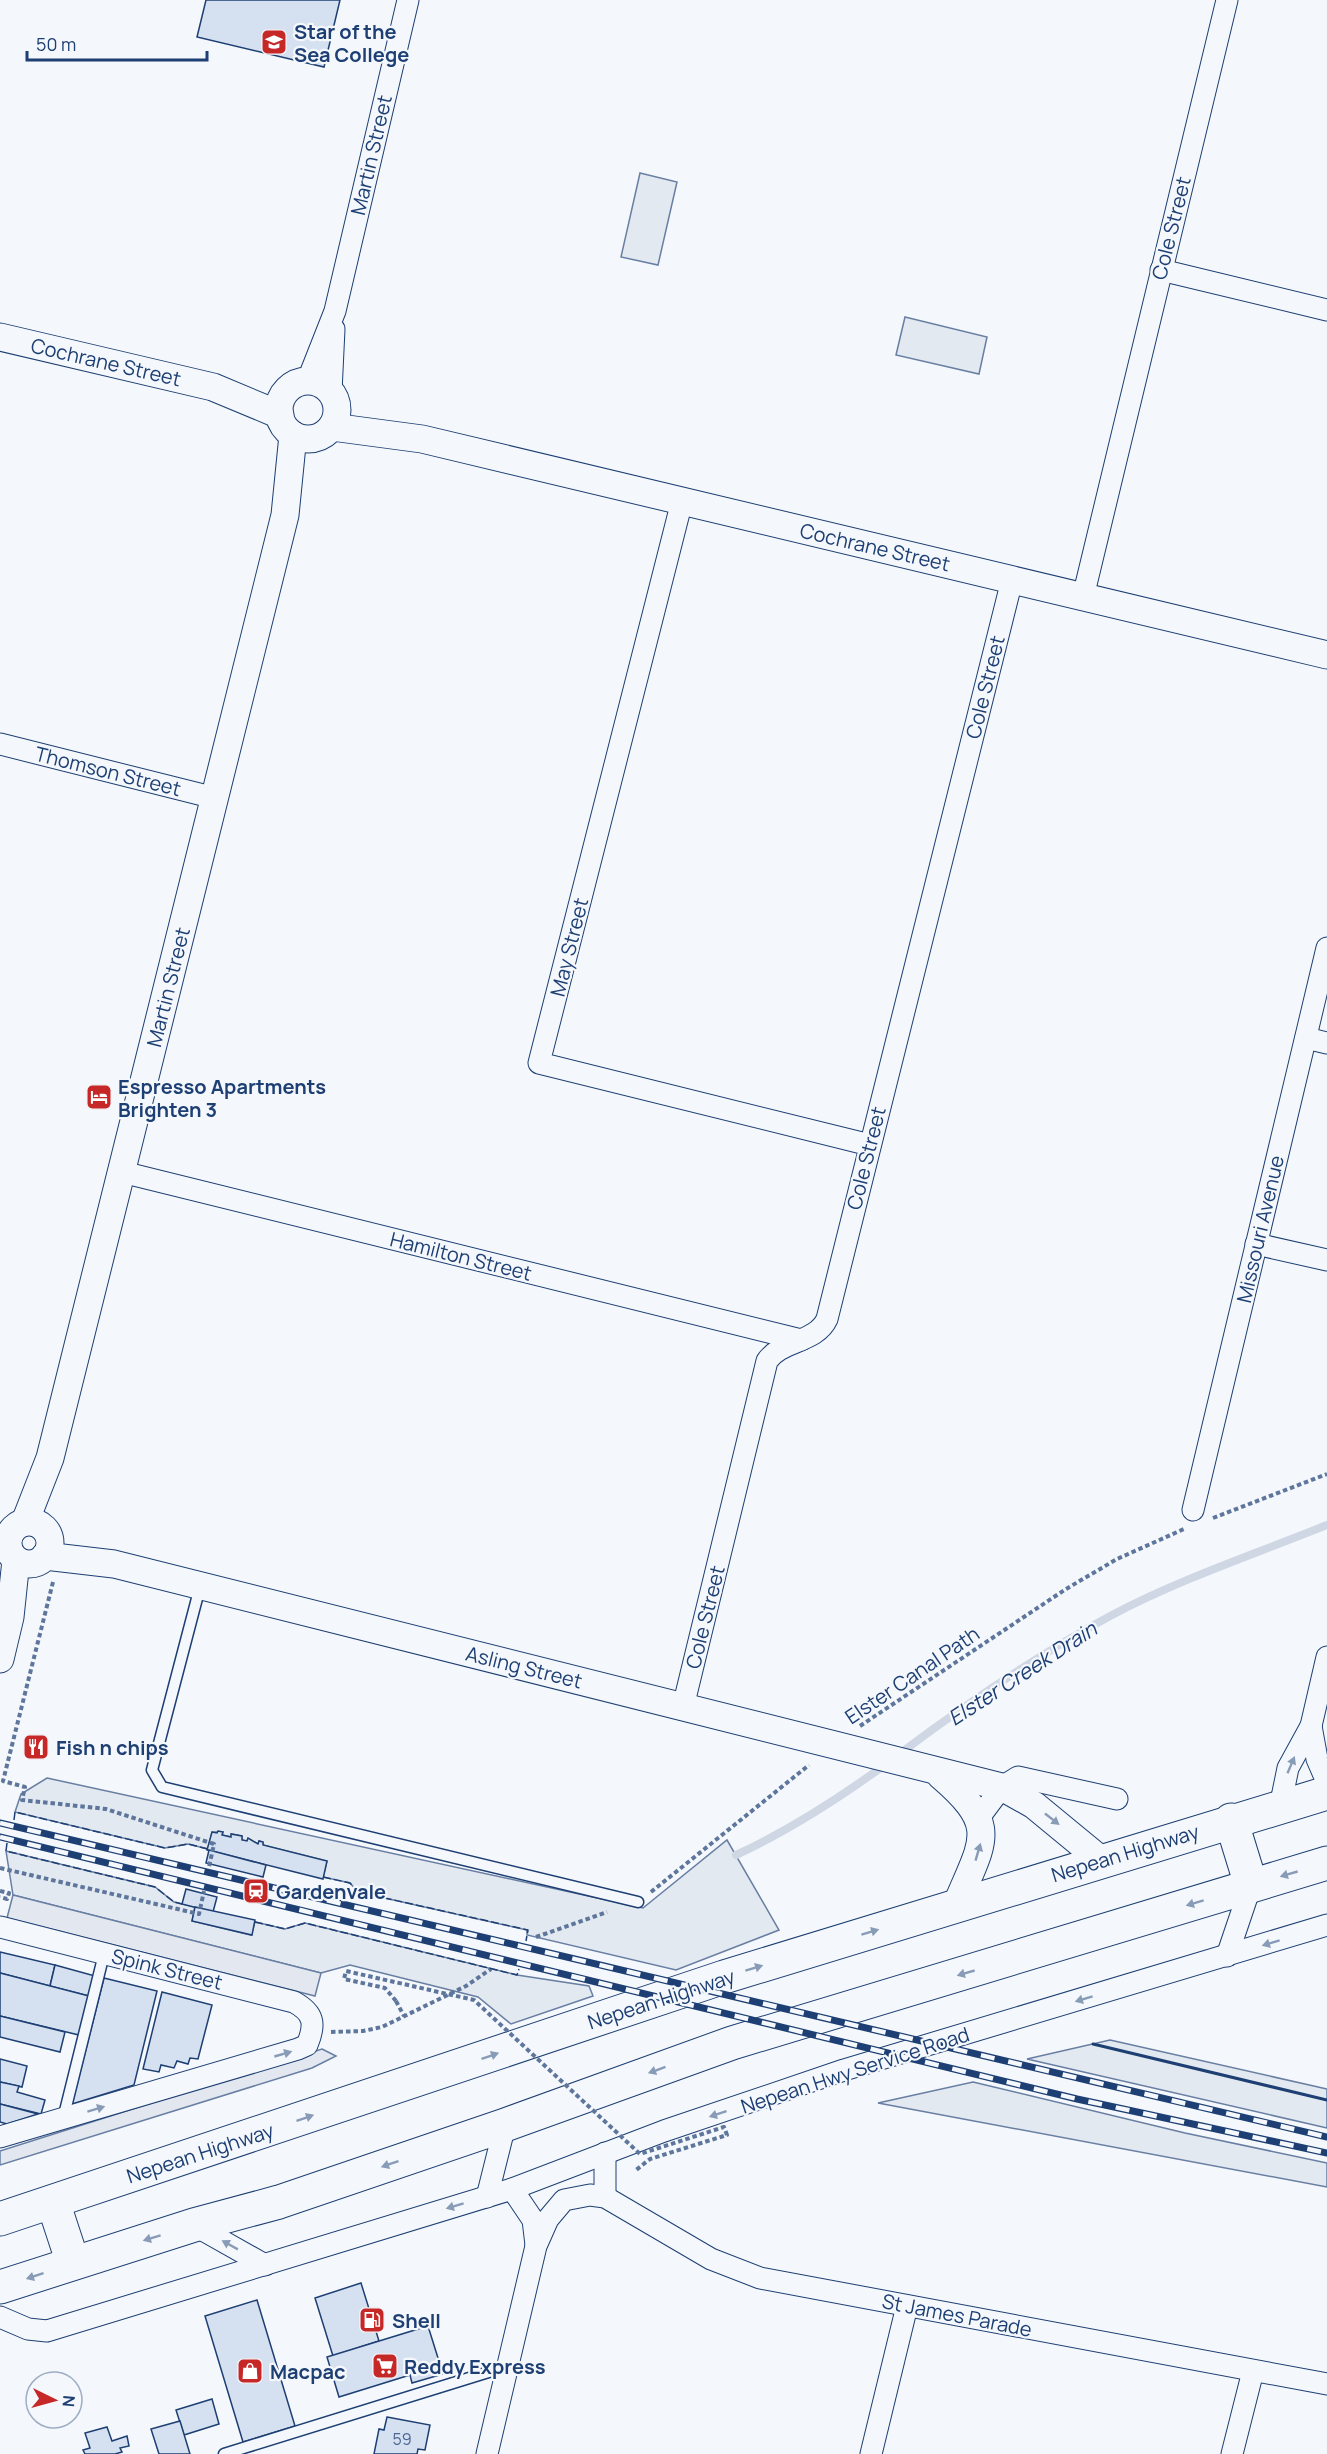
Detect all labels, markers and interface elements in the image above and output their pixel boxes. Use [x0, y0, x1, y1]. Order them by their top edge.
place label: Star of the Sea College [294, 18, 409, 68]
scale bar [27, 24, 207, 62]
school or university icon: Star of the Sea College [259, 27, 289, 57]
text: 50 m [36, 32, 76, 56]
street label: Martin Street [344, 92, 398, 218]
street label: Cole Street [1145, 174, 1197, 282]
street label: Cochrane Street [28, 332, 184, 392]
street label: Cochrane Street [797, 517, 953, 577]
street label: Cole Street [959, 633, 1011, 741]
street label: Thomson Street [32, 740, 184, 802]
street label: May Street [544, 895, 594, 999]
street label: Martin Street [140, 924, 196, 1050]
place label: Espresso Apartments Brighten 3 [118, 1073, 326, 1123]
hotel icon: Espresso Apartments Brighten 3 [84, 1082, 114, 1112]
street label: Cole Street [840, 1104, 892, 1212]
street label: Missouri Avenue [1230, 1153, 1290, 1305]
street label: Hamilton Street [387, 1225, 535, 1287]
street label: Cole Street [679, 1563, 731, 1671]
water label: Elster Creek Drain [942, 1614, 1103, 1732]
street label: Elster Canal Path [839, 1620, 985, 1730]
street label: Asling Street [463, 1640, 585, 1694]
restaurant icon: Fish n chips [21, 1732, 51, 1762]
place label: Fish n chips [56, 1734, 169, 1761]
one-way arrow [1286, 1756, 1296, 1774]
one-way arrow [1044, 1812, 1059, 1824]
street label: Nepean Highway [1048, 1818, 1203, 1888]
one-way arrow [974, 1843, 983, 1861]
one-way arrow [1280, 1870, 1298, 1879]
station icon: Gardenvale [241, 1876, 271, 1906]
place label: Gardenvale [276, 1878, 386, 1905]
one-way arrow [1186, 1898, 1204, 1908]
one-way arrow [861, 1927, 879, 1936]
one-way arrow [1262, 1938, 1280, 1948]
street label: Spink Street [109, 1942, 225, 1996]
street label: Nepean Highway [584, 1962, 738, 2036]
one-way arrow [745, 1963, 763, 1972]
one-way arrow [957, 1969, 975, 1978]
one-way arrow [1075, 1995, 1093, 2004]
street label: Nepean Hwy Service Road [737, 2020, 973, 2120]
one-way arrow [274, 2049, 292, 2058]
one-way arrow [481, 2050, 499, 2060]
one-way arrow [648, 2066, 666, 2076]
one-way arrow [87, 2104, 105, 2113]
one-way arrow [709, 2110, 727, 2119]
one-way arrow [296, 2112, 314, 2122]
street label: Nepean Highway [123, 2116, 277, 2190]
one-way arrow [381, 2160, 399, 2170]
one-way arrow [446, 2202, 464, 2211]
one-way arrow [143, 2234, 161, 2243]
one-way arrow [221, 2240, 238, 2250]
one-way arrow [26, 2271, 44, 2281]
street label: St James Parade [880, 2287, 1034, 2343]
fuel station icon: Shell [357, 2305, 387, 2335]
place label: Shell [392, 2307, 441, 2334]
supermarket icon: Reddy Express [370, 2351, 400, 2381]
place label: Reddy Express [404, 2353, 546, 2380]
shop icon: Macpac [235, 2356, 265, 2386]
place label: Macpac [270, 2358, 345, 2385]
north arrow [24, 2370, 84, 2430]
text: N [57, 2395, 80, 2408]
house number: 59 [392, 2428, 412, 2450]

